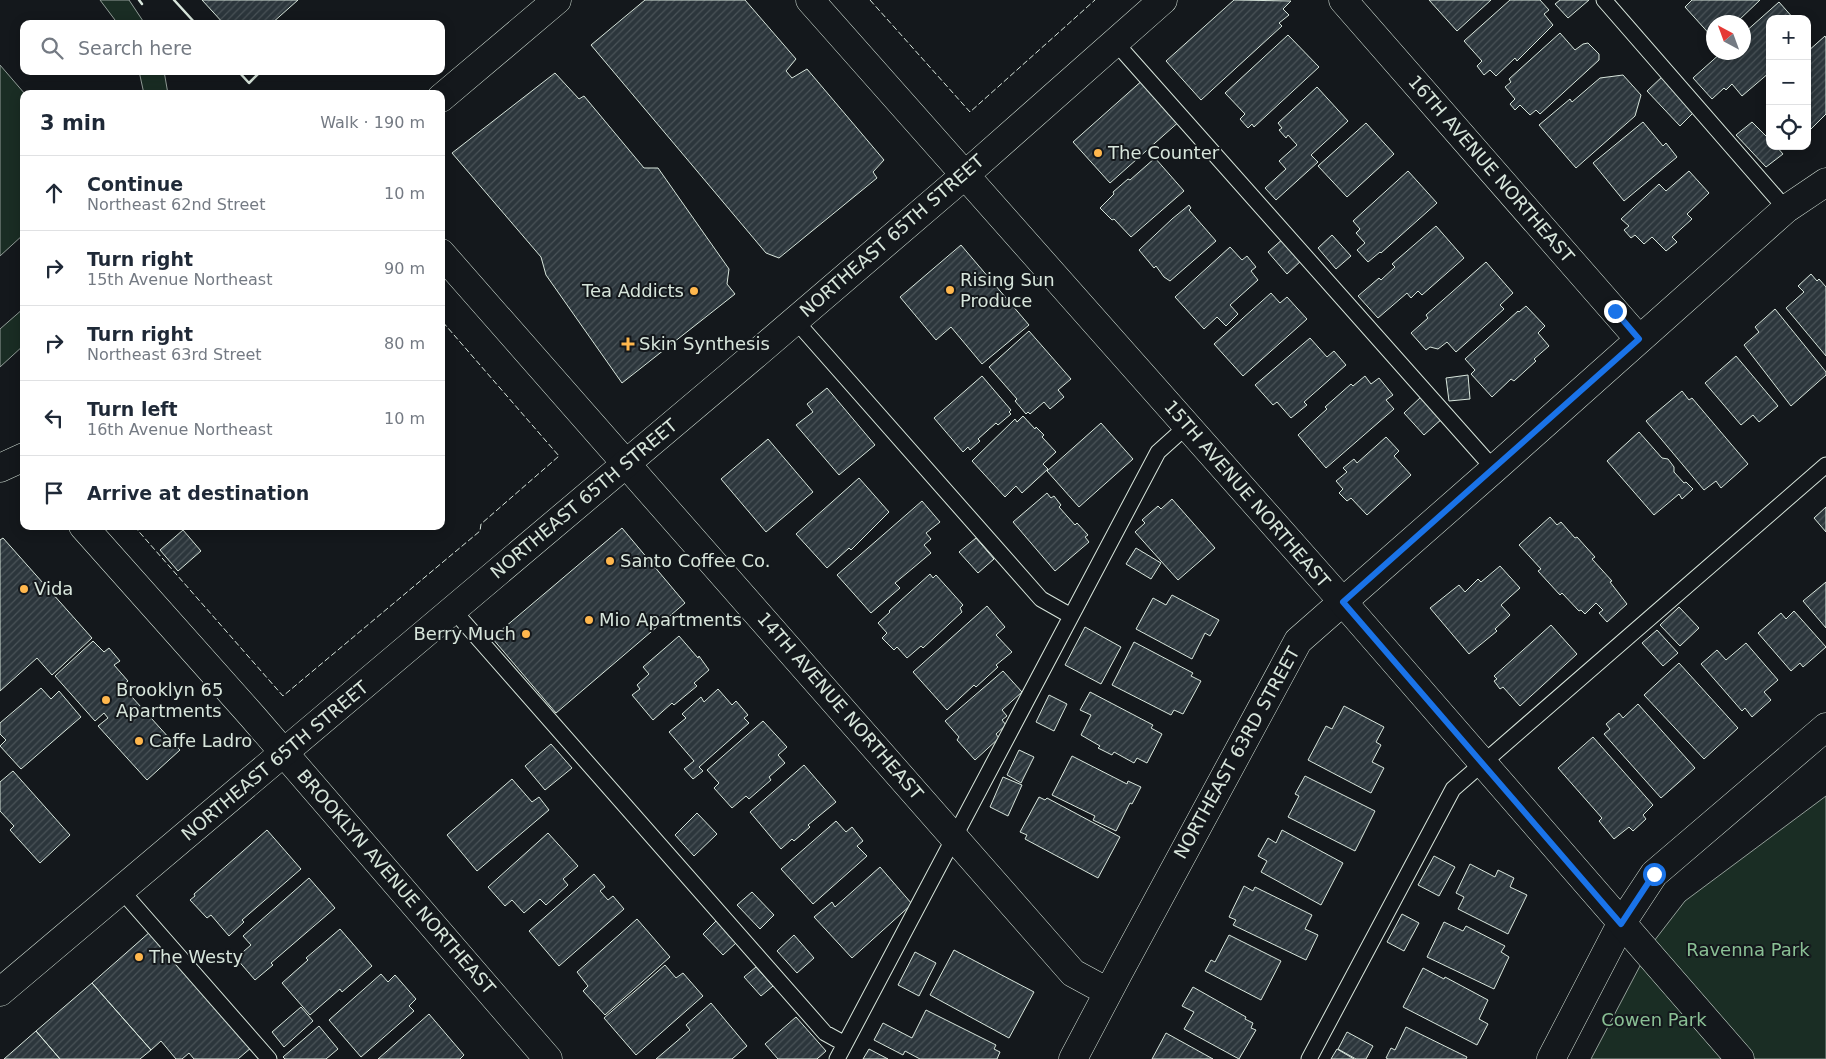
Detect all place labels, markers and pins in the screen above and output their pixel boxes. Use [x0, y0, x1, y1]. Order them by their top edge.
place label: The Counter [1107, 142, 1220, 163]
marker: The Counter [1092, 147, 1104, 159]
place label: Rising Sun Produce [960, 269, 1055, 311]
place label: Tea Addicts [581, 280, 684, 301]
marker: Rising Sun Produce [944, 284, 956, 296]
marker: Tea Addicts [688, 285, 700, 297]
place label: Skin Synthesis [639, 333, 770, 354]
marker: Skin Synthesis [621, 337, 635, 351]
place label: Santo Coffee Co. [620, 550, 771, 571]
marker: Santo Coffee Co. [604, 555, 616, 567]
place label: Vida [34, 578, 73, 599]
marker: Vida [18, 583, 30, 595]
place label: Mio Apartments [599, 609, 742, 630]
marker: Mio Apartments [583, 614, 595, 626]
place label: Berry Much [413, 623, 516, 644]
marker: Berry Much [520, 628, 532, 640]
place label: Brooklyn 65 Apartments [116, 679, 224, 721]
marker: Brooklyn 65 Apartments [100, 694, 112, 706]
place label: Caffe Ladro [149, 730, 252, 751]
marker: Caffe Ladro [133, 735, 145, 747]
place label: The Westy [148, 946, 243, 967]
marker: The Westy [133, 951, 145, 963]

